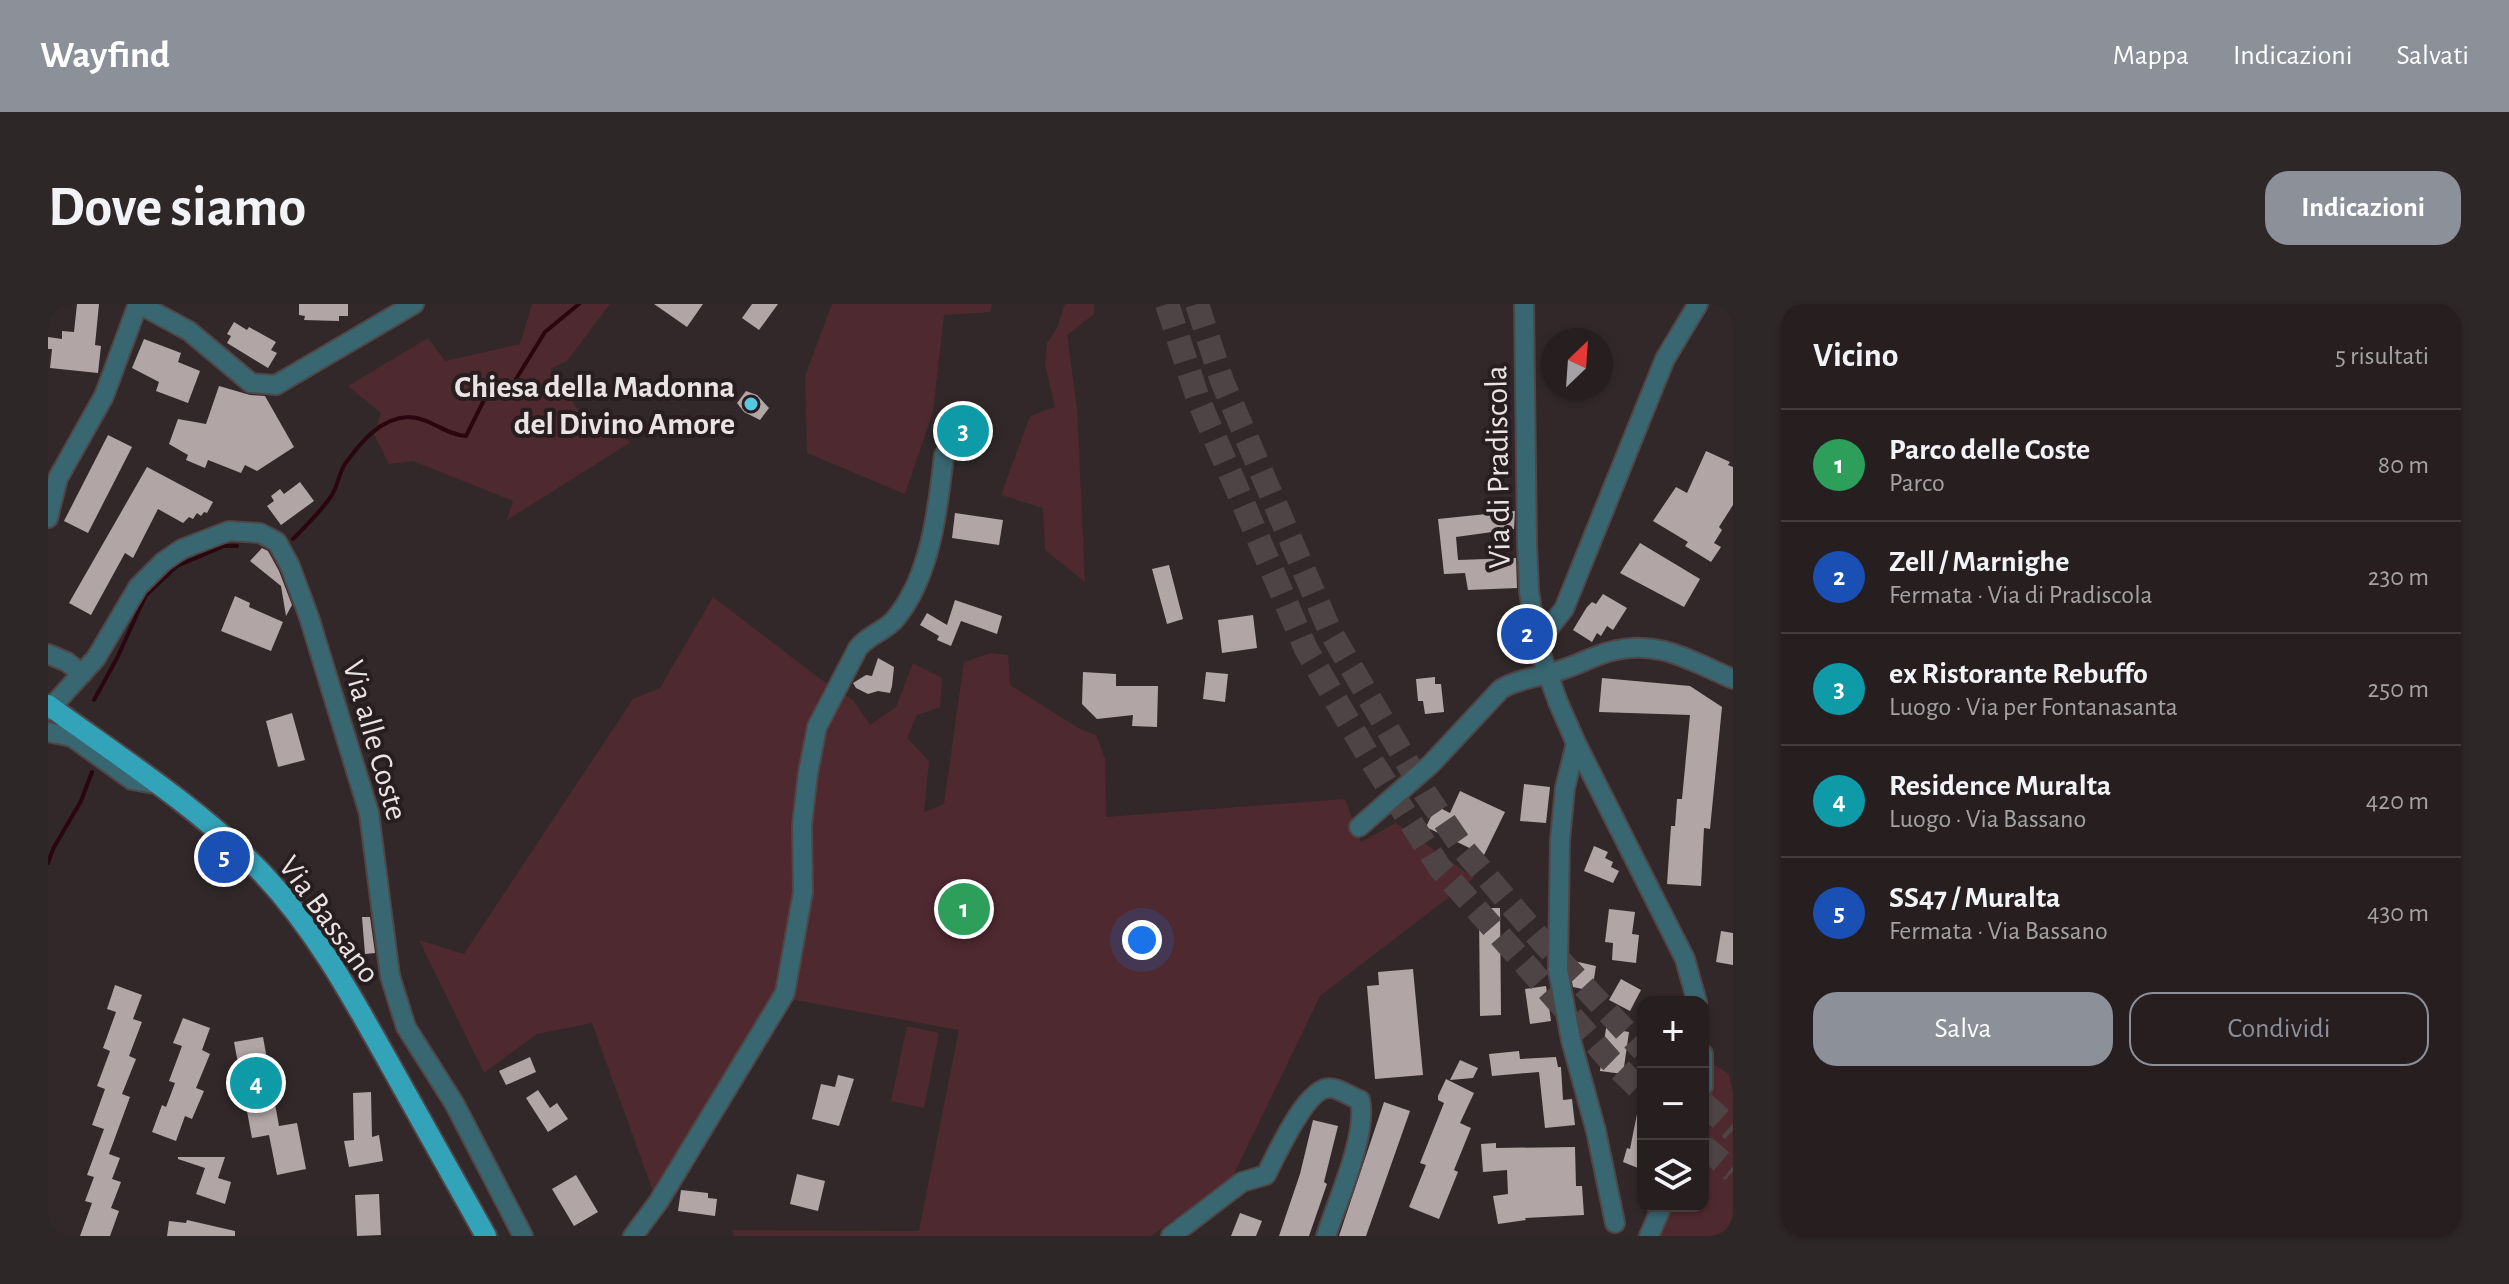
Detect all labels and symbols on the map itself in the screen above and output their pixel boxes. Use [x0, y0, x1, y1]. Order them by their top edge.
north arrow [1541, 328, 1613, 400]
street label: Via di Pradiscola [1480, 365, 1516, 569]
place label: Chiesa della Madonna del Divino Amore [454, 371, 735, 440]
marker: Chiesa della Madonna del Divino Amore [742, 395, 760, 413]
pin: 3 [937, 401, 989, 461]
pin: 2 [1501, 604, 1553, 664]
street label: Via alle Coste [337, 657, 413, 824]
pin: 5 [198, 827, 250, 887]
street label: Via Bassano [273, 850, 386, 989]
pin: 1 [938, 879, 990, 939]
your location [1122, 920, 1162, 960]
pin: 4 [230, 1053, 282, 1113]

